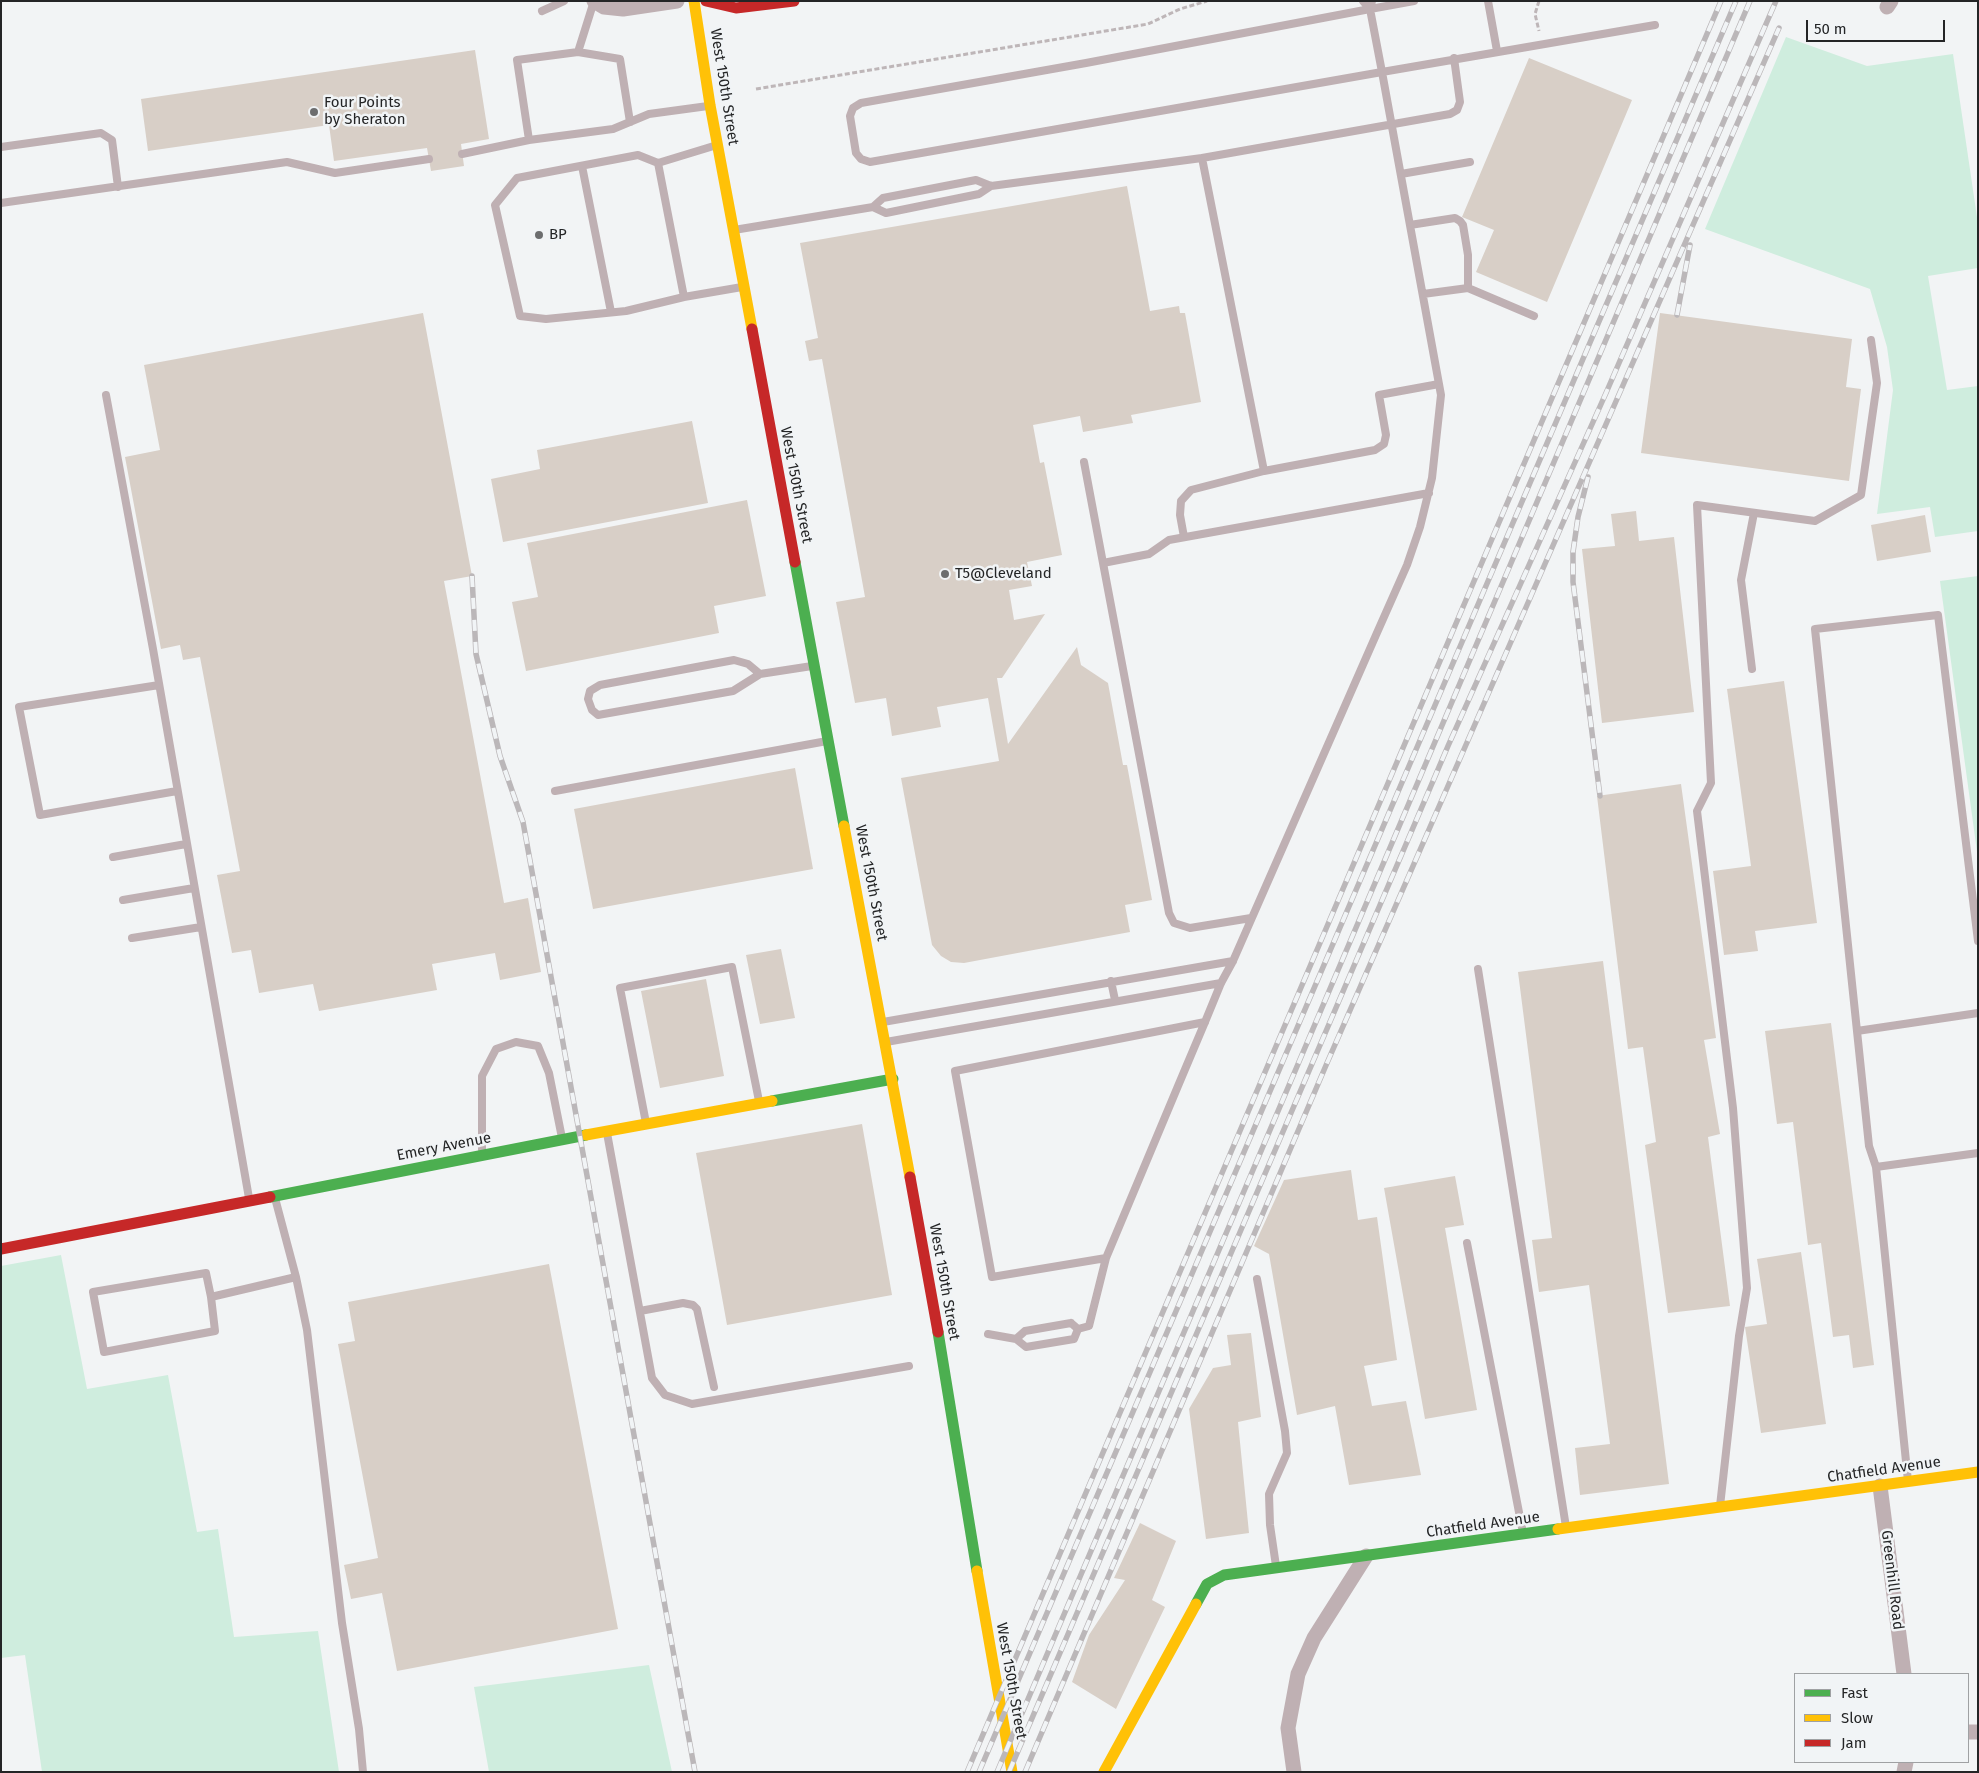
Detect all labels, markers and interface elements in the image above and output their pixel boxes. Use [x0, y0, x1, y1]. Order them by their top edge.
scale bar [1809, 10, 1948, 42]
text: 50 m [1814, 20, 1847, 38]
street label: West 150th Street [706, 27, 742, 147]
place label: Four Points by Sheraton [324, 94, 406, 129]
marker: Four Points by Sheraton [308, 106, 320, 118]
place label: BP [549, 226, 567, 244]
marker: BP [533, 229, 545, 241]
street label: West 150th Street [776, 425, 816, 545]
place label: T5@Cleveland [955, 565, 1052, 583]
marker: T5@Cleveland [939, 568, 951, 580]
street label: West 150th Street [851, 823, 891, 943]
street label: Emery Avenue [395, 1129, 493, 1165]
street label: West 150th Street [925, 1222, 963, 1342]
street label: Chatfield Avenue [1826, 1453, 1942, 1487]
street label: Chatfield Avenue [1425, 1508, 1541, 1542]
street label: Greenhill Road [1877, 1529, 1907, 1631]
street label: West 150th Street [992, 1621, 1030, 1741]
legend [1794, 1673, 1969, 1763]
text: Fast [1841, 1684, 1868, 1702]
text: Slow [1841, 1709, 1873, 1727]
text: Jam [1841, 1734, 1867, 1752]

